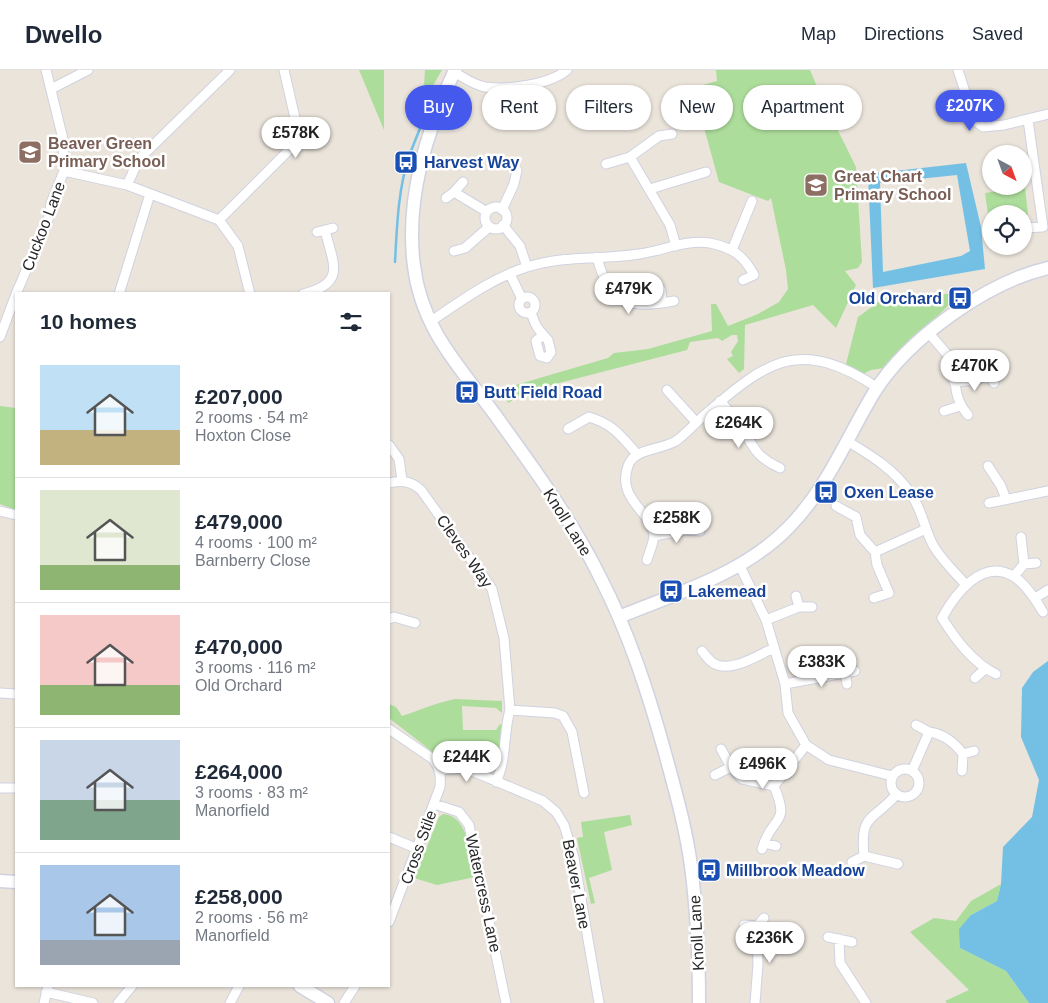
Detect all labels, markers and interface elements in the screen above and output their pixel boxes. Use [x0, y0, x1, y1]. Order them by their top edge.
text: Dwello [25, 21, 102, 48]
text: Map [801, 24, 836, 44]
text: Directions [864, 24, 944, 44]
text: Saved [972, 24, 1023, 44]
chip: Buy [405, 85, 472, 130]
chip: Rent [482, 85, 556, 130]
chip: Filters [566, 85, 651, 130]
chip: New [661, 85, 733, 130]
chip: Apartment [743, 85, 862, 130]
pin: £207K [935, 90, 1005, 132]
text: £207K [946, 97, 994, 114]
pin: £578K [261, 116, 331, 159]
text: £578K [272, 124, 320, 141]
place label: Beaver Green Primary School [48, 135, 165, 170]
school or university icon: Beaver Green Primary School [17, 139, 43, 165]
north arrow [982, 145, 1032, 195]
map controls [982, 145, 1032, 255]
bus stop icon: Harvest Way [393, 149, 419, 175]
place label: Harvest Way [424, 154, 520, 171]
place label: Great Chart Primary School [834, 168, 951, 203]
school or university icon: Great Chart Primary School [803, 172, 829, 198]
street label: Cuckoo Lane [19, 179, 68, 273]
button: locate [982, 205, 1032, 255]
pin: £479K [594, 272, 664, 315]
text: £479K [605, 280, 653, 297]
bus stop icon: Old Orchard [947, 285, 973, 311]
place label: Old Orchard [849, 290, 942, 307]
icon: filters [337, 308, 365, 336]
text: 10 homes [40, 310, 137, 333]
pin: £470K [940, 350, 1010, 392]
text: £470K [951, 357, 999, 374]
bus stop icon: Butt Field Road [454, 379, 480, 405]
place label: Butt Field Road [484, 384, 602, 401]
icon: home [80, 385, 140, 445]
text: £207,000 [195, 385, 283, 408]
pin: £264K [704, 406, 774, 449]
text: 2 rooms · 54 m² [195, 409, 308, 426]
text: £264K [715, 414, 763, 431]
text: Hoxton Close [195, 427, 291, 444]
bus stop icon: Oxen Lease [813, 479, 839, 505]
place label: Oxen Lease [844, 484, 934, 501]
street label: Knoll Lane [540, 486, 595, 559]
pin: £258K [642, 502, 712, 544]
text: £258K [653, 509, 701, 526]
icon: home [80, 510, 140, 570]
text: £479,000 [195, 510, 283, 533]
street label: Cleves Way [433, 512, 496, 591]
text: 4 rooms · 100 m² [195, 534, 317, 551]
text: Barnberry Close [195, 552, 311, 569]
bus stop icon: Lakemead [658, 578, 684, 604]
place label: Lakemead [688, 583, 766, 600]
icon: home [80, 635, 140, 695]
text: £470,000 [195, 635, 283, 658]
pin: £383K [787, 646, 857, 688]
text: £383K [798, 653, 846, 670]
text: 3 rooms · 116 m² [195, 659, 316, 676]
text: Old Orchard [195, 677, 282, 694]
pin: £244K [432, 740, 502, 783]
text: £244K [443, 748, 491, 765]
pin: £496K [728, 748, 798, 790]
text: £496K [739, 755, 787, 772]
icon: home [80, 760, 140, 820]
text: £264,000 [195, 760, 283, 783]
text: 3 rooms · 83 m² [195, 784, 308, 801]
text: Manorfield [195, 802, 270, 819]
street label: Cross Stile [397, 808, 440, 886]
street label: Watercress Lane [463, 832, 504, 954]
street label: Beaver Lane [560, 838, 594, 930]
bus stop icon: Millbrook Meadow [696, 857, 722, 883]
place label: Millbrook Meadow [726, 862, 865, 879]
icon: home [80, 885, 140, 945]
text: £258,000 [195, 885, 283, 908]
street label: Knoll Lane [686, 895, 707, 971]
text: 2 rooms · 56 m² [195, 909, 308, 926]
pin: £236K [735, 922, 805, 964]
text: Manorfield [195, 927, 270, 944]
text: £236K [746, 929, 794, 946]

